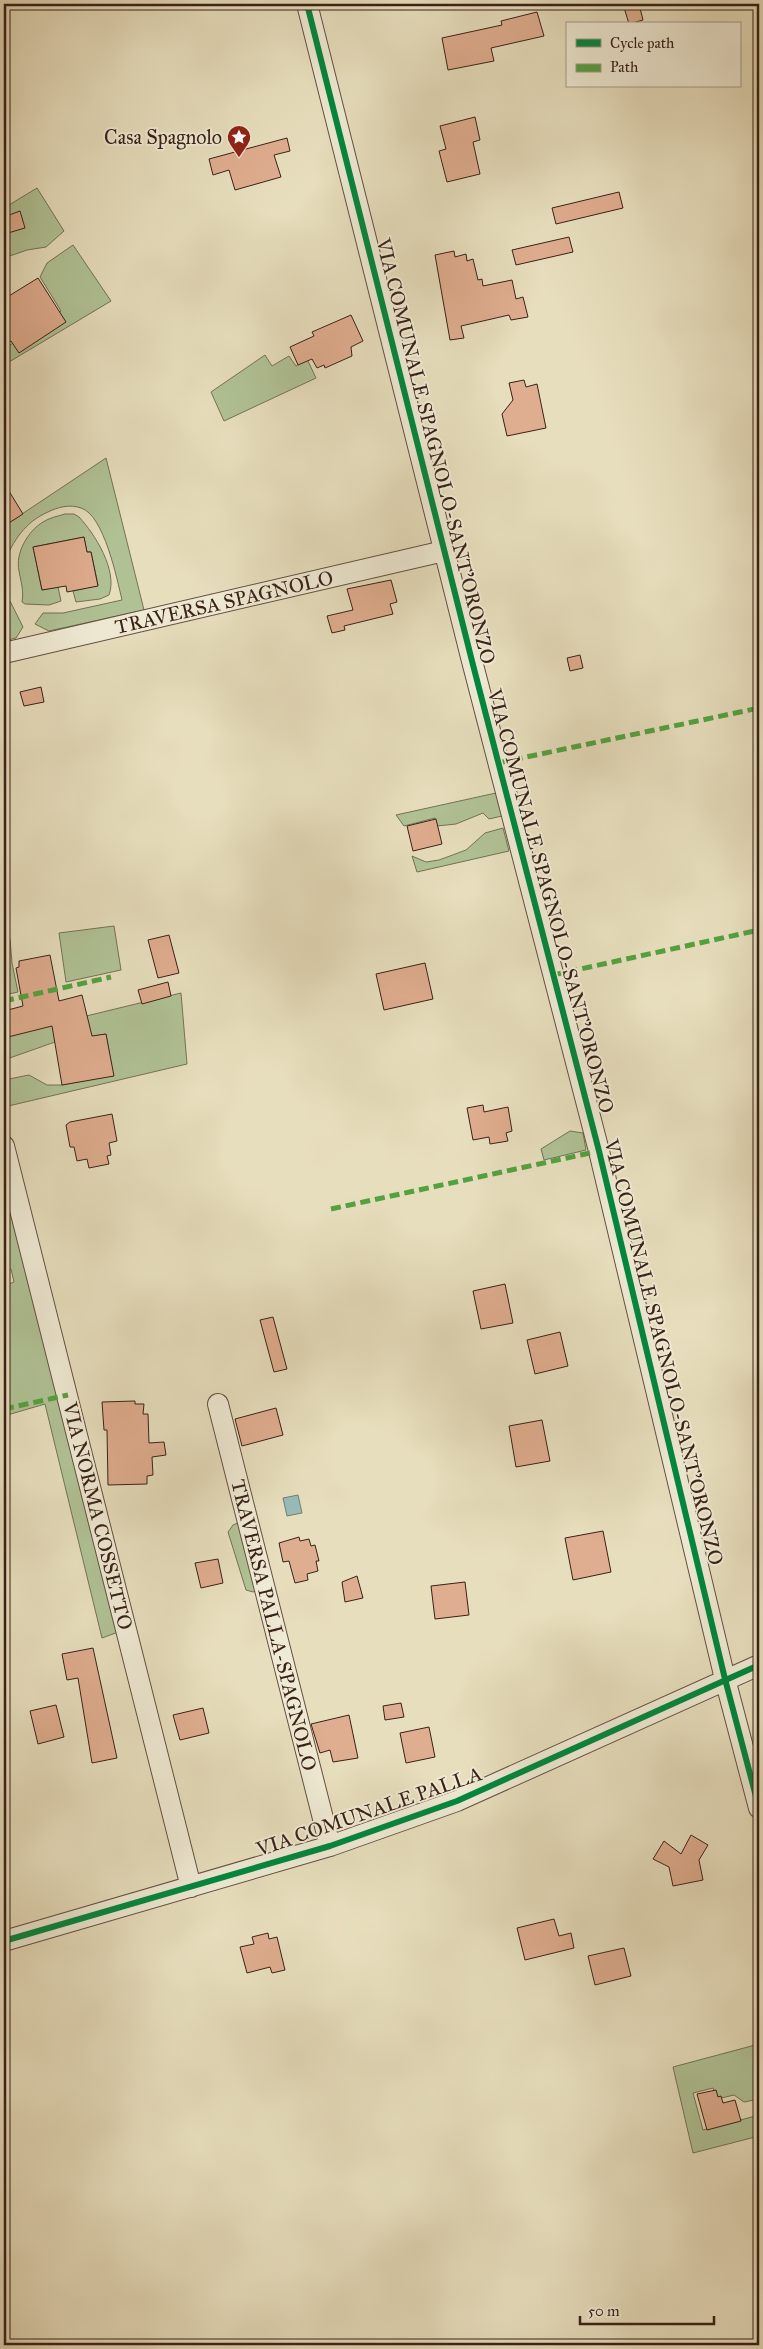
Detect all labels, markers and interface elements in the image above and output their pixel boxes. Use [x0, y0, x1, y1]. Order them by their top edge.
legend [566, 22, 740, 88]
text: Cycle path [610, 34, 675, 52]
text: Path [610, 58, 639, 76]
place icon: Casa Spagnolo [226, 124, 252, 158]
place label: Casa Spagnolo [104, 125, 222, 150]
street label: VIA COMUNALE SPAGNOLO-SANT'ORONZO [371, 235, 501, 666]
street label: TRAVERSA SPAGNOLO [113, 565, 335, 639]
street label: VIA COMUNALE SPAGNOLO-SANT'ORONZO [482, 685, 619, 1116]
street label: VIA COMUNALE SPAGNOLO-SANT'ORONZO [599, 1136, 729, 1567]
street label: VIA NORMA COSSETTO [58, 1399, 138, 1632]
street label: TRAVERSA PALLA-SPAGNOLO [226, 1477, 322, 1773]
street label: VIA COMUNALE PALLA [252, 1761, 485, 1861]
scale bar [580, 2294, 714, 2326]
text: 50 m [588, 2302, 620, 2320]

